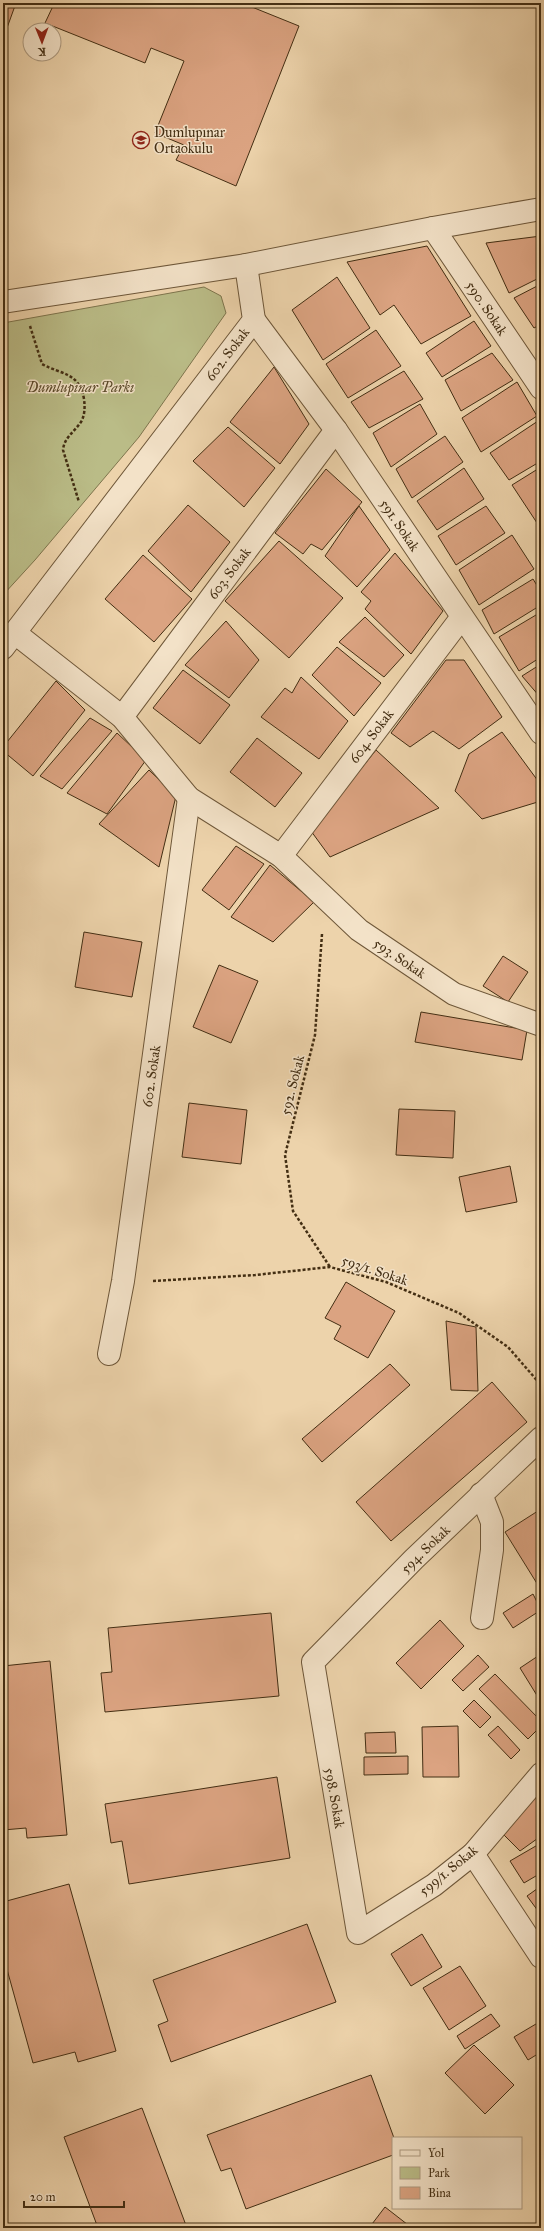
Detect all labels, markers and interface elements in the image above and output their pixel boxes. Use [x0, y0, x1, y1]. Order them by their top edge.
north arrow [22, 22, 62, 62]
text: K [37, 45, 46, 58]
place label: Dumlupınar Ortaokulu [154, 124, 226, 157]
school or university icon: Dumlupınar Ortaokulu [131, 130, 151, 150]
street label: 590. Sokak [462, 278, 511, 339]
street label: 602. Sokak [202, 324, 253, 384]
park label: Dumlupınar Parkı [26, 379, 134, 397]
street label: 591. Sokak [376, 496, 424, 555]
street label: 603. Sokak [204, 543, 255, 603]
street label: 604. Sokak [346, 705, 398, 767]
street label: 593. Sokak [370, 935, 430, 982]
street label: 602. Sokak [139, 1043, 164, 1108]
street label: 592. Sokak [277, 1053, 308, 1117]
street label: 593/1. Sokak [339, 1252, 411, 1289]
street label: 594. Sokak [397, 1521, 454, 1577]
street label: 598. Sokak [321, 1766, 348, 1830]
street label: 599/1. Sokak [415, 1841, 482, 1899]
legend [392, 2137, 522, 2209]
text: Yol [428, 2146, 445, 2160]
text: Park [428, 2166, 450, 2180]
scale bar [24, 2183, 124, 2209]
text: Bina [428, 2186, 452, 2200]
text: 20 m [30, 2190, 56, 2204]

